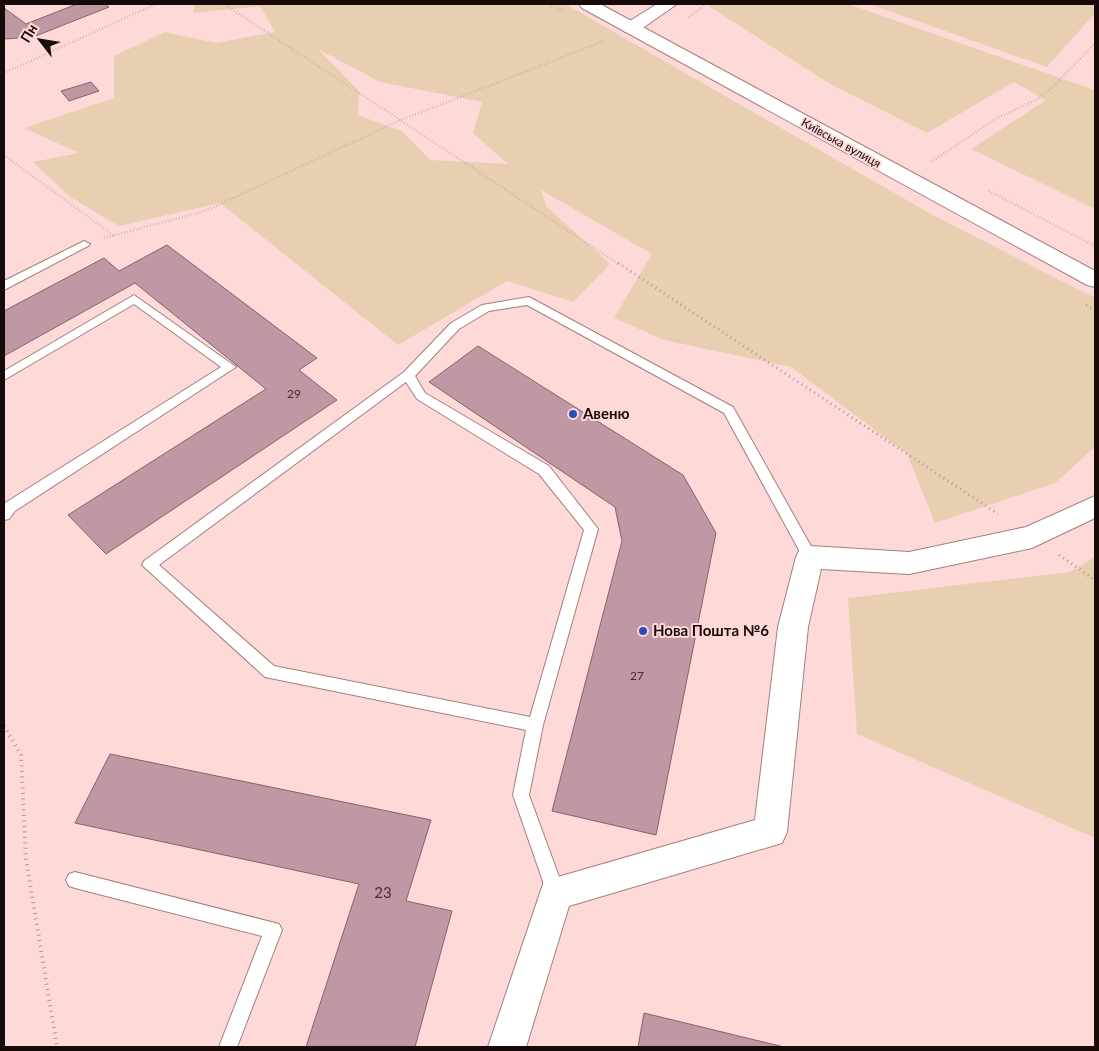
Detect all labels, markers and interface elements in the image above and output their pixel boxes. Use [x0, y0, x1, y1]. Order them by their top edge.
north arrow [15, 15, 65, 65]
text: Пн [16, 21, 40, 45]
street label: Київська вулиця [799, 114, 884, 171]
house number: 29 [287, 386, 301, 401]
place label: Авеню [582, 404, 629, 422]
marker: Авеню [567, 408, 579, 420]
place label: Нова Пошта №6 [653, 621, 769, 639]
marker: Нова Пошта №6 [637, 625, 649, 637]
house number: 27 [630, 668, 644, 683]
house number: 23 [374, 883, 392, 901]

